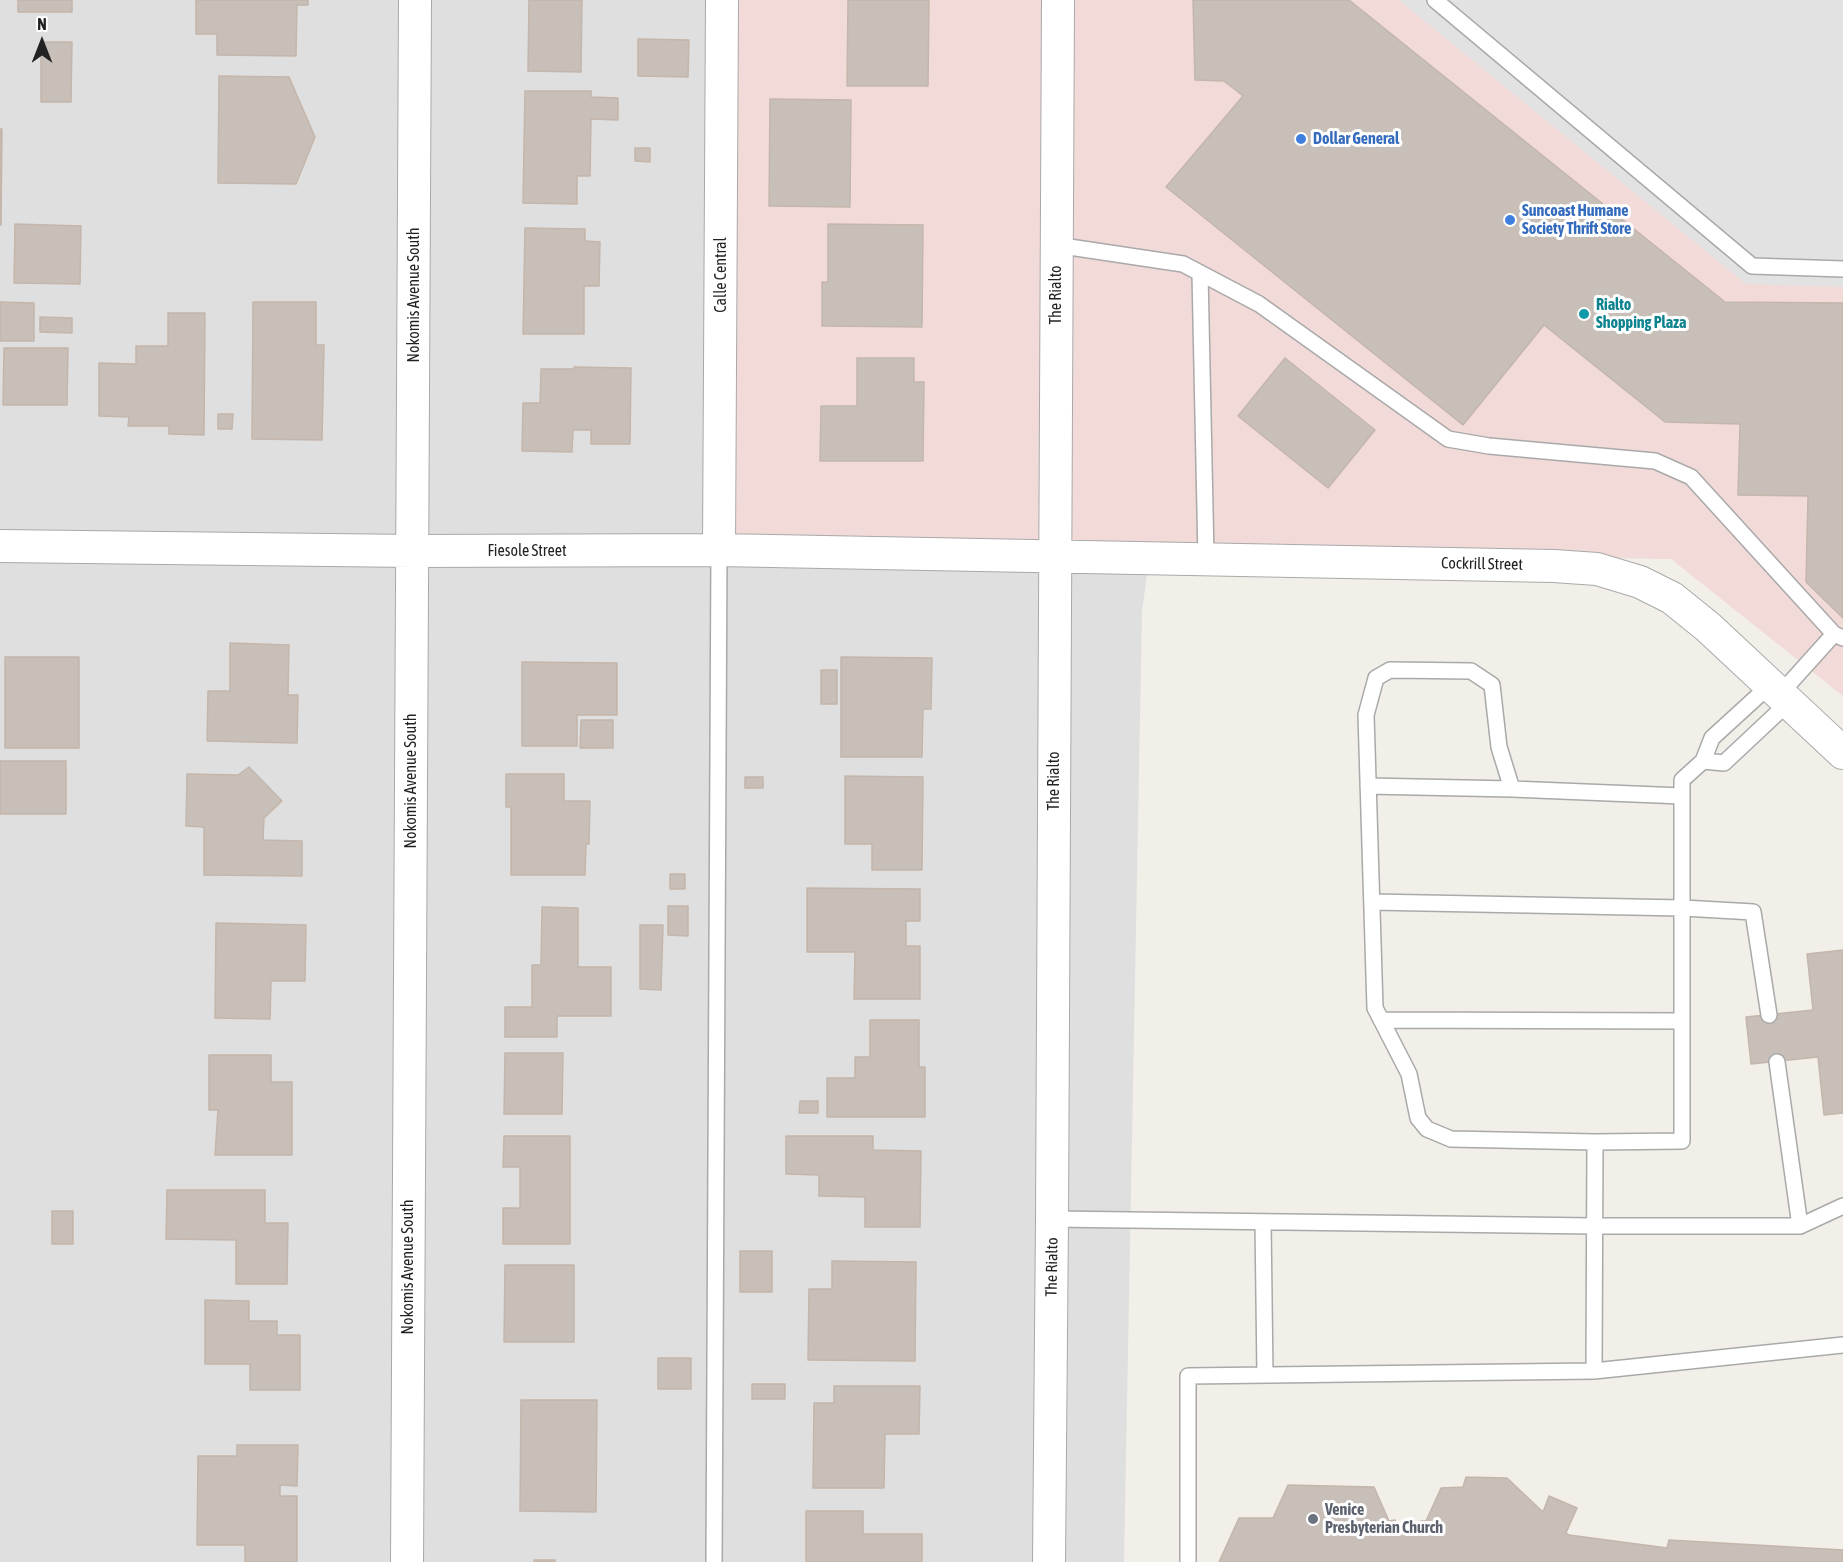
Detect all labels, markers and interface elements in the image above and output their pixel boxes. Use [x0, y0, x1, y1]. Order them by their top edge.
north arrow [12, 12, 72, 72]
text: N [37, 15, 47, 33]
place label: Dollar General [1313, 129, 1399, 149]
marker: Dollar General [1294, 132, 1308, 146]
place label: Suncoast Humane Society Thrift Store [1522, 201, 1631, 239]
marker: Suncoast Humane Society Thrift Store [1503, 213, 1517, 227]
street label: Nokomis Avenue South [404, 227, 424, 363]
street label: Calle Central [711, 237, 731, 313]
street label: The Rialto [1046, 265, 1066, 325]
place label: Rialto Shopping Plaza [1596, 295, 1686, 333]
marker: Rialto Shopping Plaza [1577, 307, 1591, 321]
street label: Fiesole Street [487, 541, 567, 561]
street label: Cockrill Street [1441, 554, 1523, 574]
street label: Nokomis Avenue South [401, 713, 421, 849]
street label: The Rialto [1044, 751, 1064, 811]
street label: Nokomis Avenue South [398, 1199, 418, 1335]
street label: The Rialto [1042, 1237, 1062, 1297]
place label: Venice Presbyterian Church [1325, 1500, 1443, 1538]
marker: Venice Presbyterian Church [1306, 1512, 1320, 1526]

